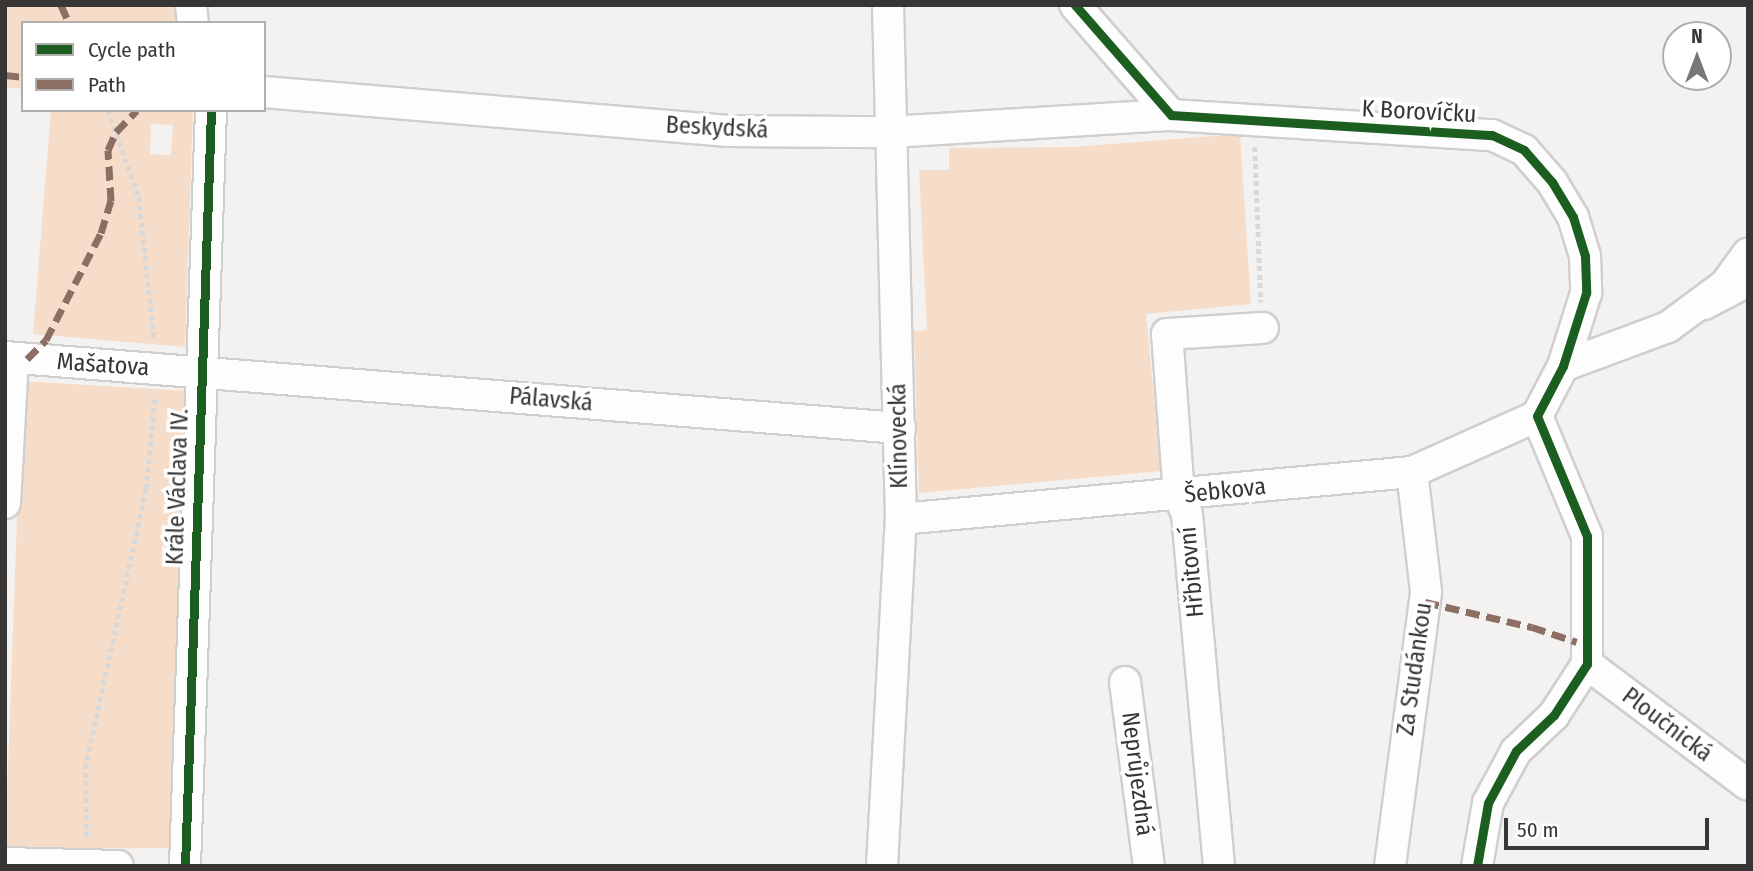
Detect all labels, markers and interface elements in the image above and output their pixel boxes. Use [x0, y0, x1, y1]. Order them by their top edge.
legend [21, 21, 266, 112]
north arrow [1662, 21, 1732, 91]
text: N [1691, 25, 1703, 48]
text: Cycle path [88, 37, 176, 63]
text: Path [88, 72, 126, 98]
street label: K Borovíčku [1361, 95, 1477, 129]
street label: Beskydská [665, 111, 769, 145]
street label: Mašatova [56, 347, 150, 383]
street label: Pálavská [508, 382, 594, 418]
street label: Klínovecká [884, 383, 914, 489]
street label: Krále Václava IV. [161, 408, 195, 566]
street label: Šebkova [1183, 472, 1267, 510]
street label: Hřbitovní [1174, 525, 1210, 619]
street label: Za Studánkou [1391, 601, 1439, 737]
street label: Ploučnická [1616, 682, 1718, 768]
street label: Neprůjezdná [1115, 710, 1159, 838]
scale bar [1508, 804, 1713, 848]
text: 50 m [1517, 817, 1559, 843]

